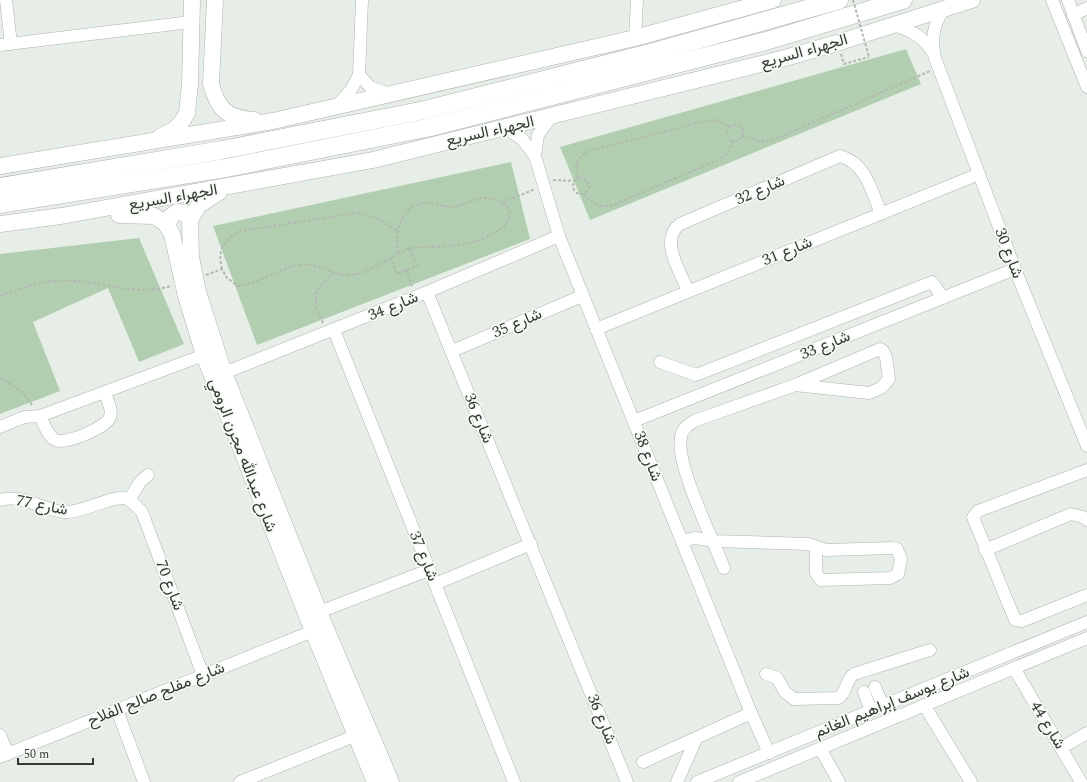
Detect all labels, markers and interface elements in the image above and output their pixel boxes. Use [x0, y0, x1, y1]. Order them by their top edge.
street label: الجهراء السريع [757, 27, 851, 75]
street label: الجهراء السريع [443, 109, 537, 153]
street label: شارع 32 [731, 169, 789, 211]
street label: الجهراء السريع [127, 177, 219, 217]
street label: شارع 30 [988, 224, 1030, 282]
street label: شارع 31 [758, 230, 816, 272]
street label: شارع 34 [364, 285, 422, 327]
street label: شارع 35 [488, 302, 546, 344]
street label: شارع 33 [796, 324, 854, 366]
street label: شارع عبدالله مجرن الرومي [202, 374, 283, 536]
street label: شارع 36 [458, 389, 500, 447]
street label: شارع 38 [627, 427, 669, 485]
street label: شارع 77 [14, 488, 70, 522]
street label: شارع 37 [403, 527, 445, 585]
street label: شارع 70 [149, 556, 191, 614]
street label: شارع مفلح صالح الفلاح [84, 655, 228, 733]
street label: شارع يوسف إبراهيم الغانم [811, 660, 973, 744]
street label: شارع 36 [581, 690, 623, 748]
street label: شارع 44 [1024, 696, 1072, 754]
scale bar [18, 740, 93, 766]
text: 50 m [24, 745, 49, 764]

